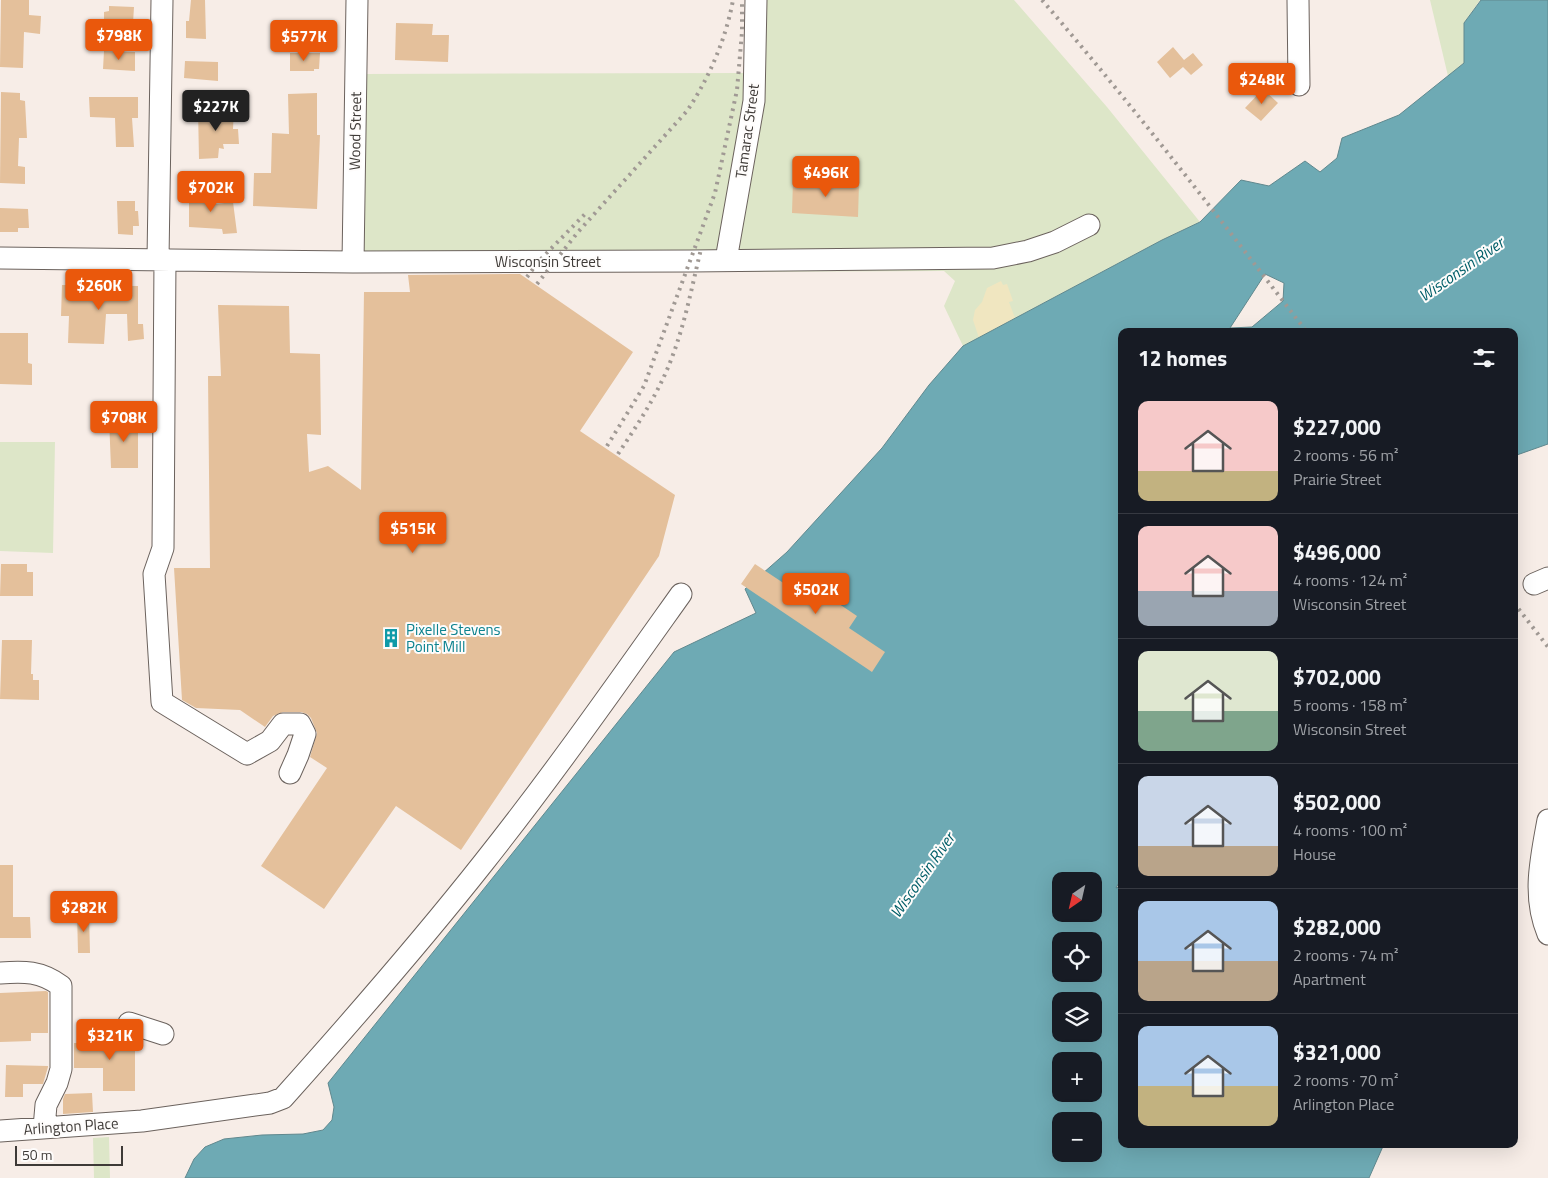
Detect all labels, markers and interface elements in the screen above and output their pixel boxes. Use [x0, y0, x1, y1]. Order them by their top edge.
pin: $798K [84, 18, 154, 61]
pin: $577K [269, 20, 339, 62]
text: $798K [96, 23, 142, 47]
text: $577K [281, 24, 327, 48]
pin: $248K [1227, 62, 1297, 105]
text: $248K [1239, 67, 1285, 91]
street label: Tamarac Street [729, 81, 765, 180]
pin: $227K [181, 90, 251, 132]
street label: Wood Street [343, 91, 367, 171]
text: $227K [193, 94, 239, 118]
pin: $496K [791, 156, 861, 198]
text: $496K [803, 160, 849, 184]
pin: $702K [176, 170, 246, 213]
text: $702K [188, 175, 234, 199]
water label: Wisconsin River [1414, 230, 1510, 307]
street label: Wisconsin Street [495, 250, 602, 273]
pin: $260K [64, 268, 134, 311]
text: $260K [76, 273, 122, 297]
text: 12 homes [1138, 342, 1227, 374]
icon: filters [1470, 344, 1498, 372]
pin: $708K [89, 400, 159, 443]
text: $708K [101, 405, 147, 429]
text: $227,000 [1293, 411, 1381, 443]
icon: home [1178, 421, 1238, 481]
text: 2 rooms · 56 m² [1293, 443, 1398, 467]
text: Prairie Street [1293, 467, 1381, 491]
pin: $515K [378, 512, 448, 554]
text: $515K [390, 516, 436, 540]
text: $496,000 [1293, 536, 1381, 568]
icon: home [1178, 546, 1238, 606]
text: 4 rooms · 124 m² [1293, 568, 1407, 592]
pin: $502K [781, 572, 851, 615]
text: $502K [793, 577, 839, 601]
text: Wisconsin Street [1293, 592, 1406, 616]
place label: Pixelle Stevens Point Mill [406, 618, 501, 658]
building icon: Pixelle Stevens Point Mill [380, 627, 402, 649]
text: $702,000 [1293, 661, 1381, 693]
icon: home [1178, 671, 1238, 731]
text: 5 rooms · 158 m² [1293, 693, 1407, 717]
text: Wisconsin Street [1293, 717, 1406, 741]
text: $502,000 [1293, 786, 1381, 818]
icon: home [1178, 796, 1238, 856]
text: 4 rooms · 100 m² [1293, 818, 1407, 842]
water label: Wisconsin River [884, 826, 961, 922]
text: House [1293, 842, 1336, 866]
north arrow [1052, 872, 1102, 922]
map controls [1052, 872, 1102, 1162]
pin: $282K [49, 890, 119, 933]
text: $282K [61, 895, 107, 919]
text: $282,000 [1293, 911, 1381, 943]
icon: home [1178, 921, 1238, 981]
button: locate [1052, 932, 1102, 982]
text: 2 rooms · 74 m² [1293, 943, 1398, 967]
text: Apartment [1293, 967, 1366, 991]
button: layers [1052, 992, 1102, 1042]
pin: $321K [75, 1018, 145, 1061]
text: $321K [87, 1023, 133, 1047]
text: $321,000 [1293, 1036, 1381, 1068]
icon: home [1178, 1046, 1238, 1106]
button: + [1052, 1052, 1102, 1102]
text: 2 rooms · 70 m² [1293, 1068, 1398, 1092]
text: Arlington Place [1293, 1092, 1394, 1116]
street label: Arlington Place [23, 1111, 119, 1141]
button: − [1052, 1112, 1102, 1162]
scale bar [15, 1143, 122, 1166]
text: 50 m [22, 1144, 52, 1165]

